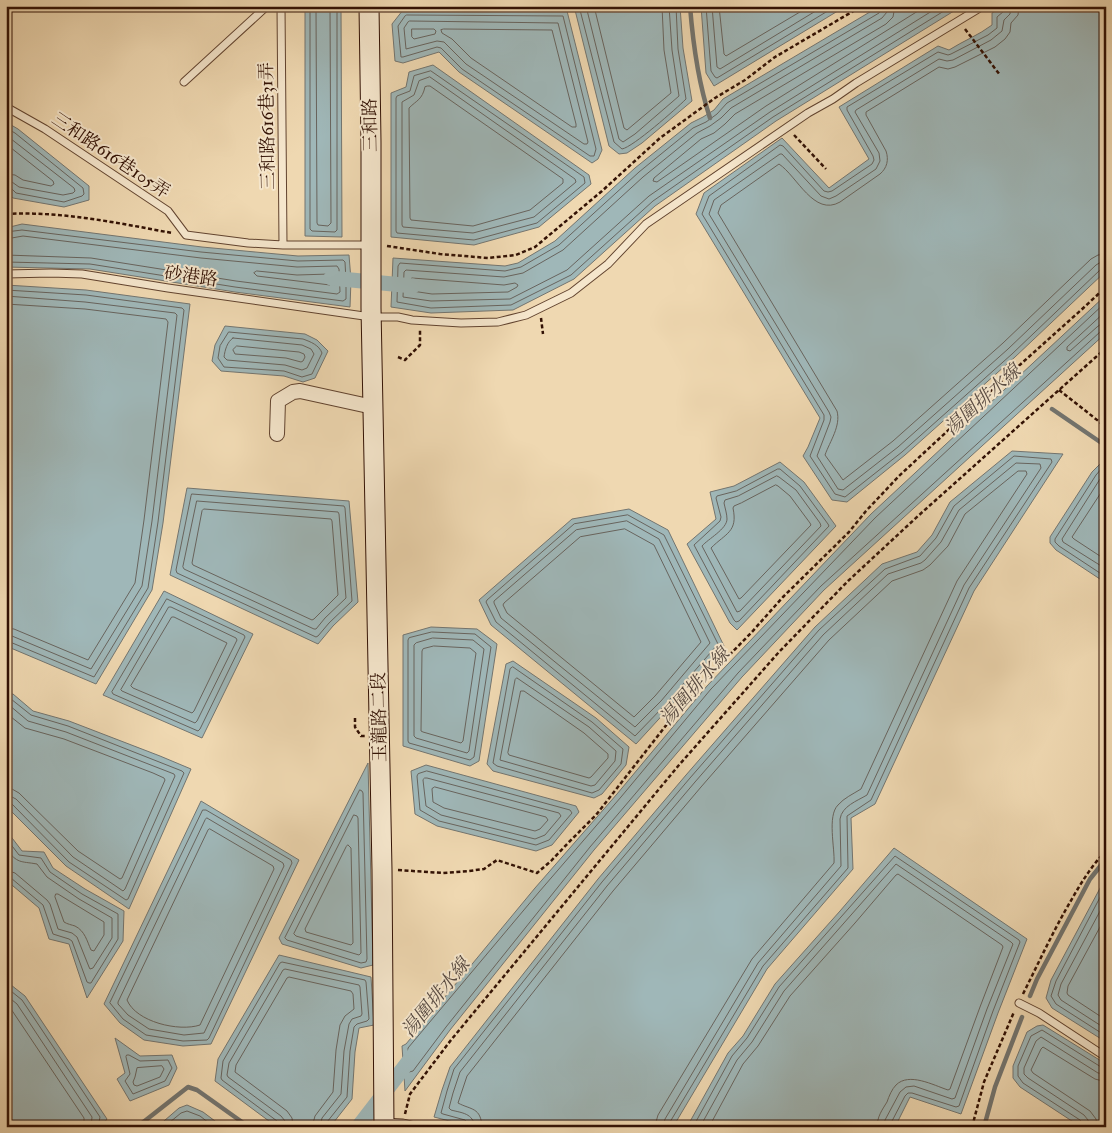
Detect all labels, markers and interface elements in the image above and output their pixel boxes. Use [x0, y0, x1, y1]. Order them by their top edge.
street label: 三和路616巷31弄 [255, 62, 280, 190]
street label: 三和路 [359, 98, 382, 152]
street label: 三和路616巷105弄 [47, 107, 174, 203]
street label: 砂港路 [163, 261, 219, 292]
water label: 湯圍排水線 [939, 358, 1027, 440]
water label: 湯圍排水線 [655, 641, 736, 730]
street label: 玉龍路二段 [367, 672, 392, 762]
water label: 湯圍排水線 [397, 952, 476, 1042]

